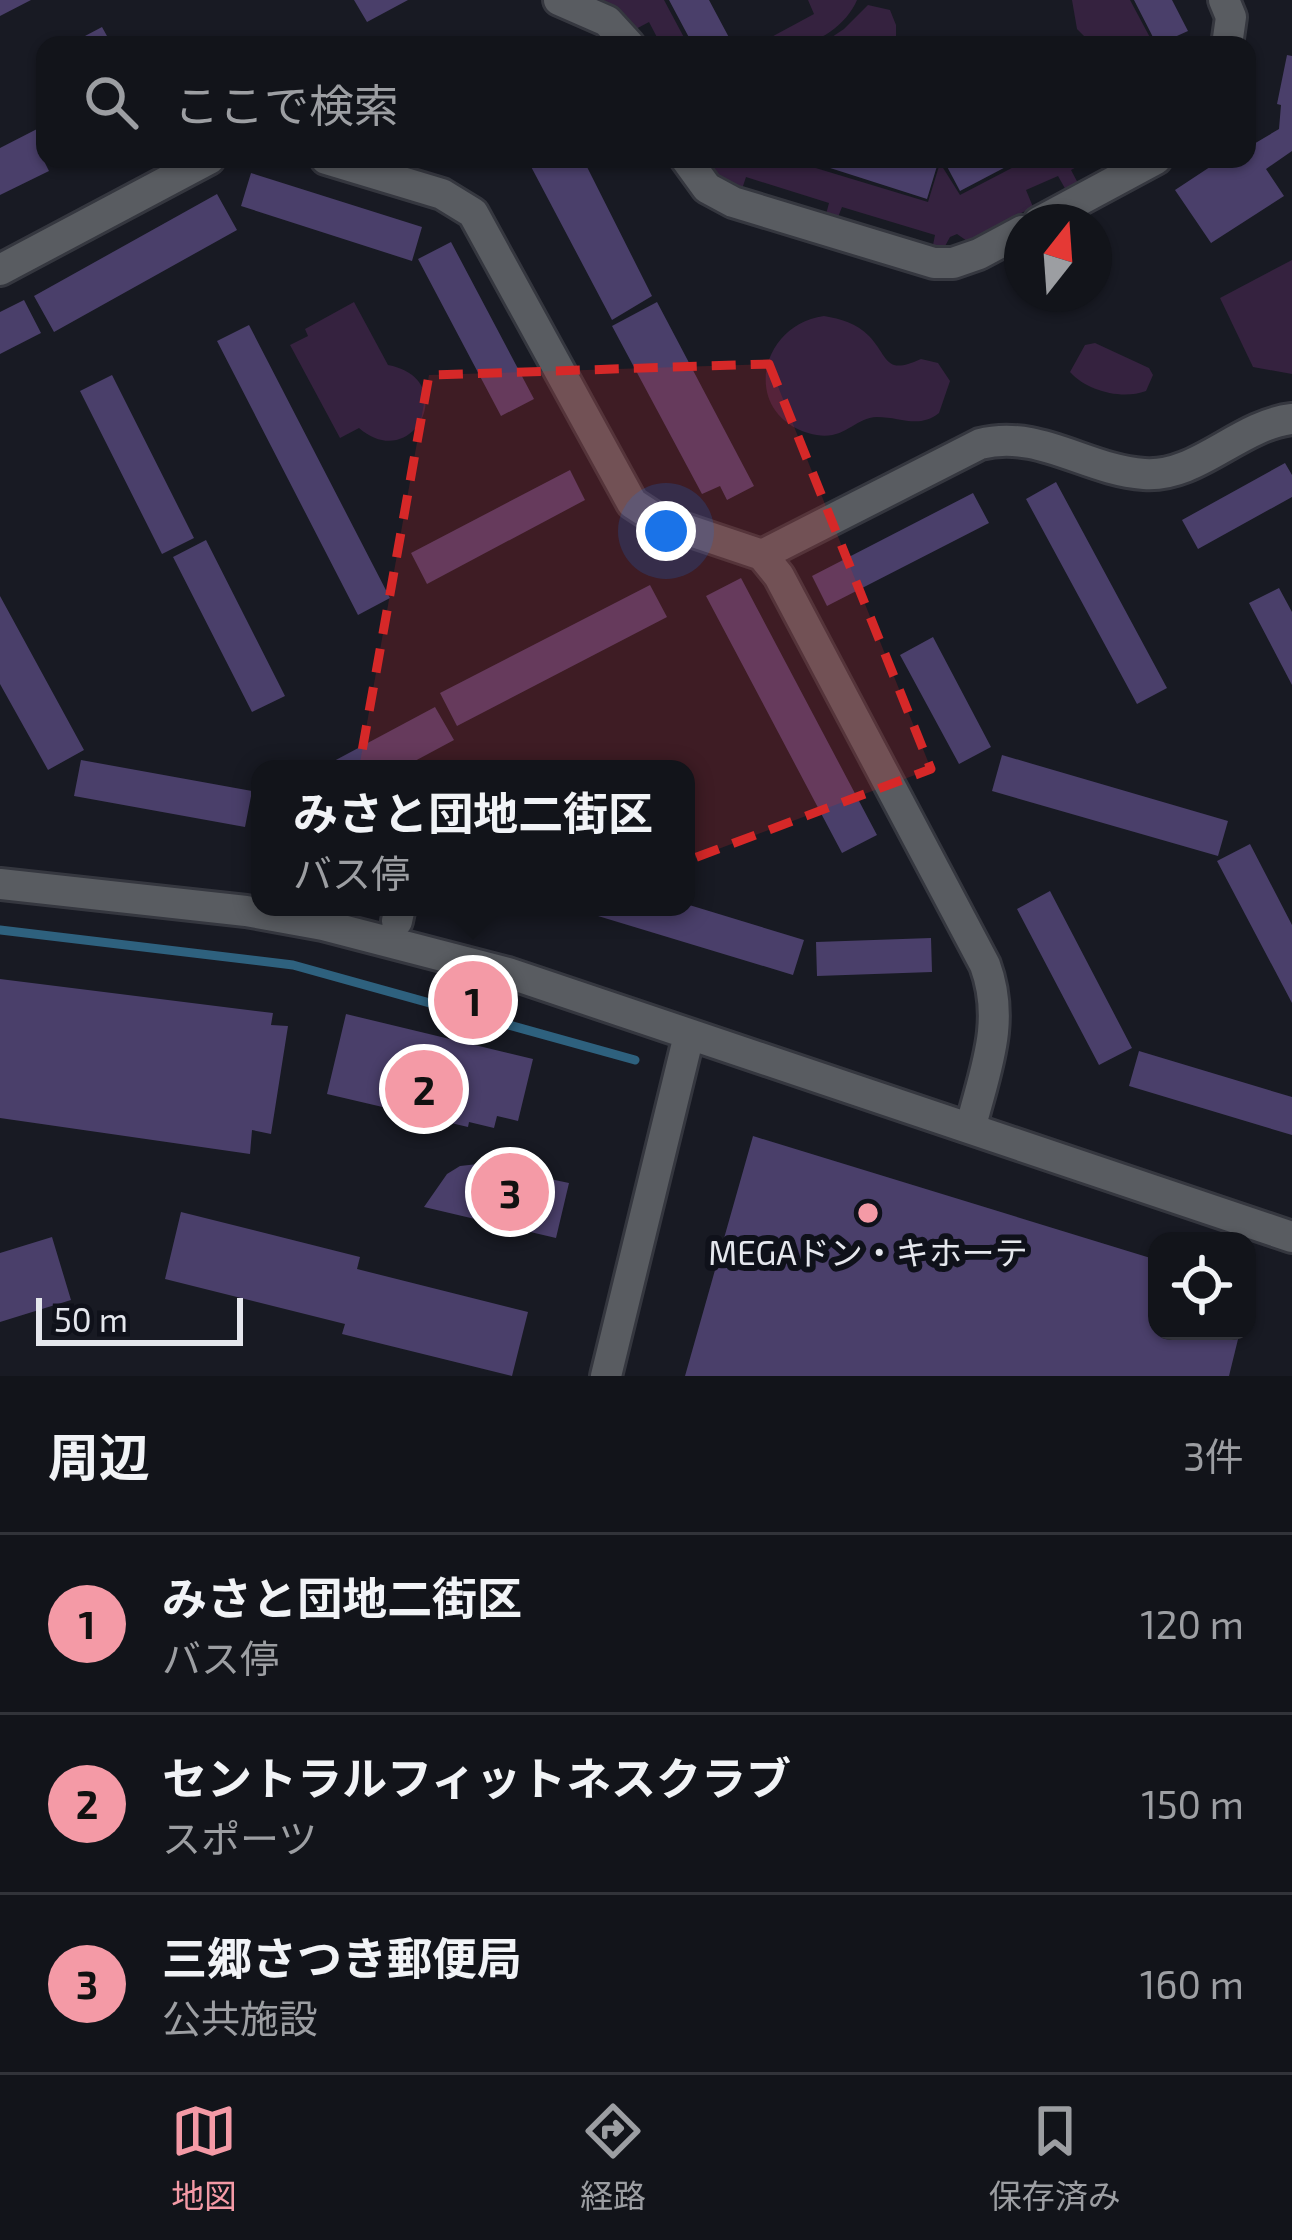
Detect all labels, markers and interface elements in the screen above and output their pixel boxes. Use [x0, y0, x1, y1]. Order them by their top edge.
search box [36, 36, 1256, 168]
icon: search [78, 69, 144, 135]
text: ここで検索 [174, 77, 399, 131]
north arrow [1004, 204, 1112, 312]
your location [636, 501, 696, 561]
popup [251, 760, 695, 916]
text: みさと団地二街区 [293, 785, 653, 839]
text: バス停 [293, 849, 410, 896]
pin: 1 [434, 955, 512, 1045]
pin: 2 [385, 1044, 463, 1134]
pin: 3 [471, 1147, 549, 1237]
marker: MEGAドン・キホーテ [855, 1200, 881, 1226]
place label: MEGAドン・キホーテ [708, 1232, 1028, 1272]
map controls [1148, 1232, 1256, 1340]
button: locate [1148, 1232, 1256, 1340]
scale bar [36, 1292, 243, 1345]
text: 50 m [54, 1299, 128, 1339]
text: 周辺 [48, 1425, 150, 1486]
text: 3件 [1183, 1432, 1244, 1479]
text: みさと団地二街区 [162, 1570, 522, 1624]
text: 1 [79, 1600, 95, 1647]
text: 120 m [1140, 1600, 1244, 1647]
text: バス停 [162, 1634, 279, 1681]
text: セントラルフィットネスクラブ [162, 1750, 791, 1804]
text: 2 [76, 1780, 98, 1827]
text: 150 m [1141, 1780, 1244, 1827]
text: スポーツ [162, 1814, 317, 1861]
text: 三郷さつき郵便局 [162, 1930, 522, 1984]
text: 3 [76, 1960, 98, 2007]
text: 160 m [1140, 1960, 1244, 2007]
text: 公共施設 [162, 1994, 318, 2041]
tab: 地図 [171, 2098, 237, 2218]
tab: 経路 [580, 2098, 646, 2218]
tab: 保存済み [989, 2098, 1121, 2218]

